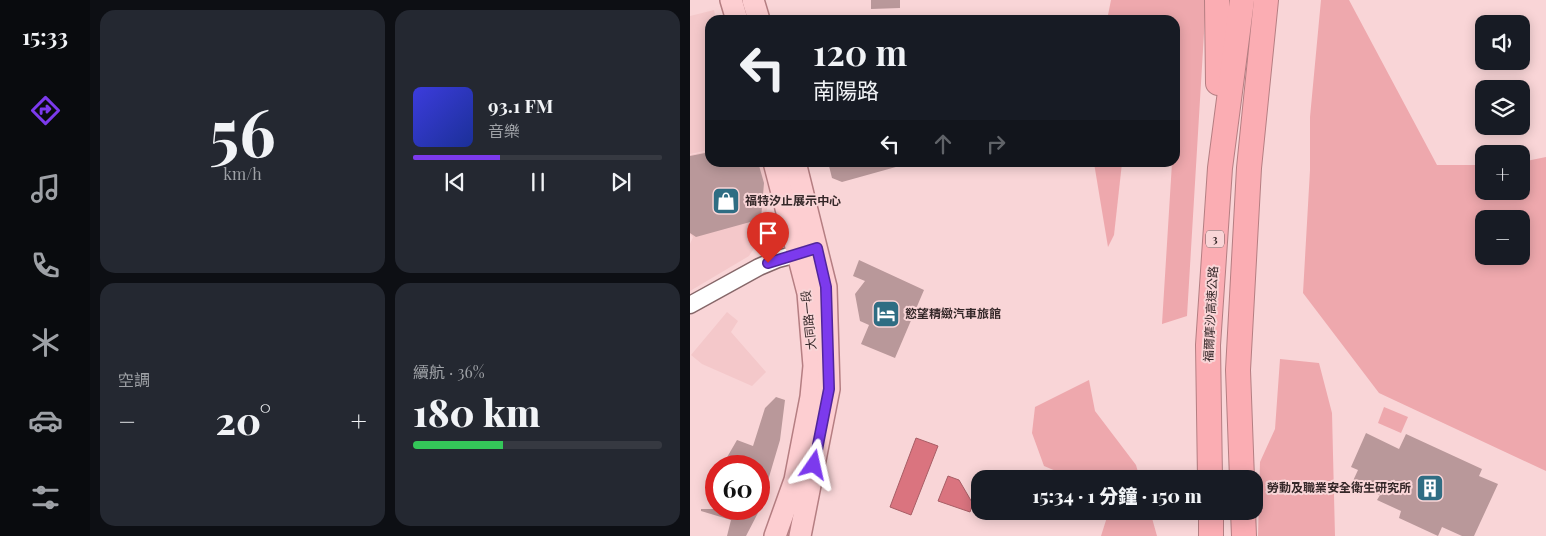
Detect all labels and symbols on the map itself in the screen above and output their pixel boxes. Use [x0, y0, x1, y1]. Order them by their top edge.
shop icon: 福特汐止展示中心 [711, 186, 741, 216]
place label: 福特汐止展示中心 [745, 192, 841, 208]
pin [747, 212, 789, 263]
road number: 3 [1206, 230, 1224, 248]
street label: 福爾摩沙高速公路 [1199, 266, 1221, 362]
street label: 大同路一段 [797, 289, 819, 351]
hotel icon: 慾望精緻汽車旅館 [871, 299, 901, 329]
place label: 慾望精緻汽車旅館 [905, 305, 1001, 321]
position arrow [787, 438, 839, 490]
speed limit sign: 60 [705, 455, 770, 520]
building icon: 勞動及職業安全衛生研究所 [1415, 473, 1445, 503]
place label: 勞動及職業安全衛生研究所 [1267, 479, 1411, 495]

